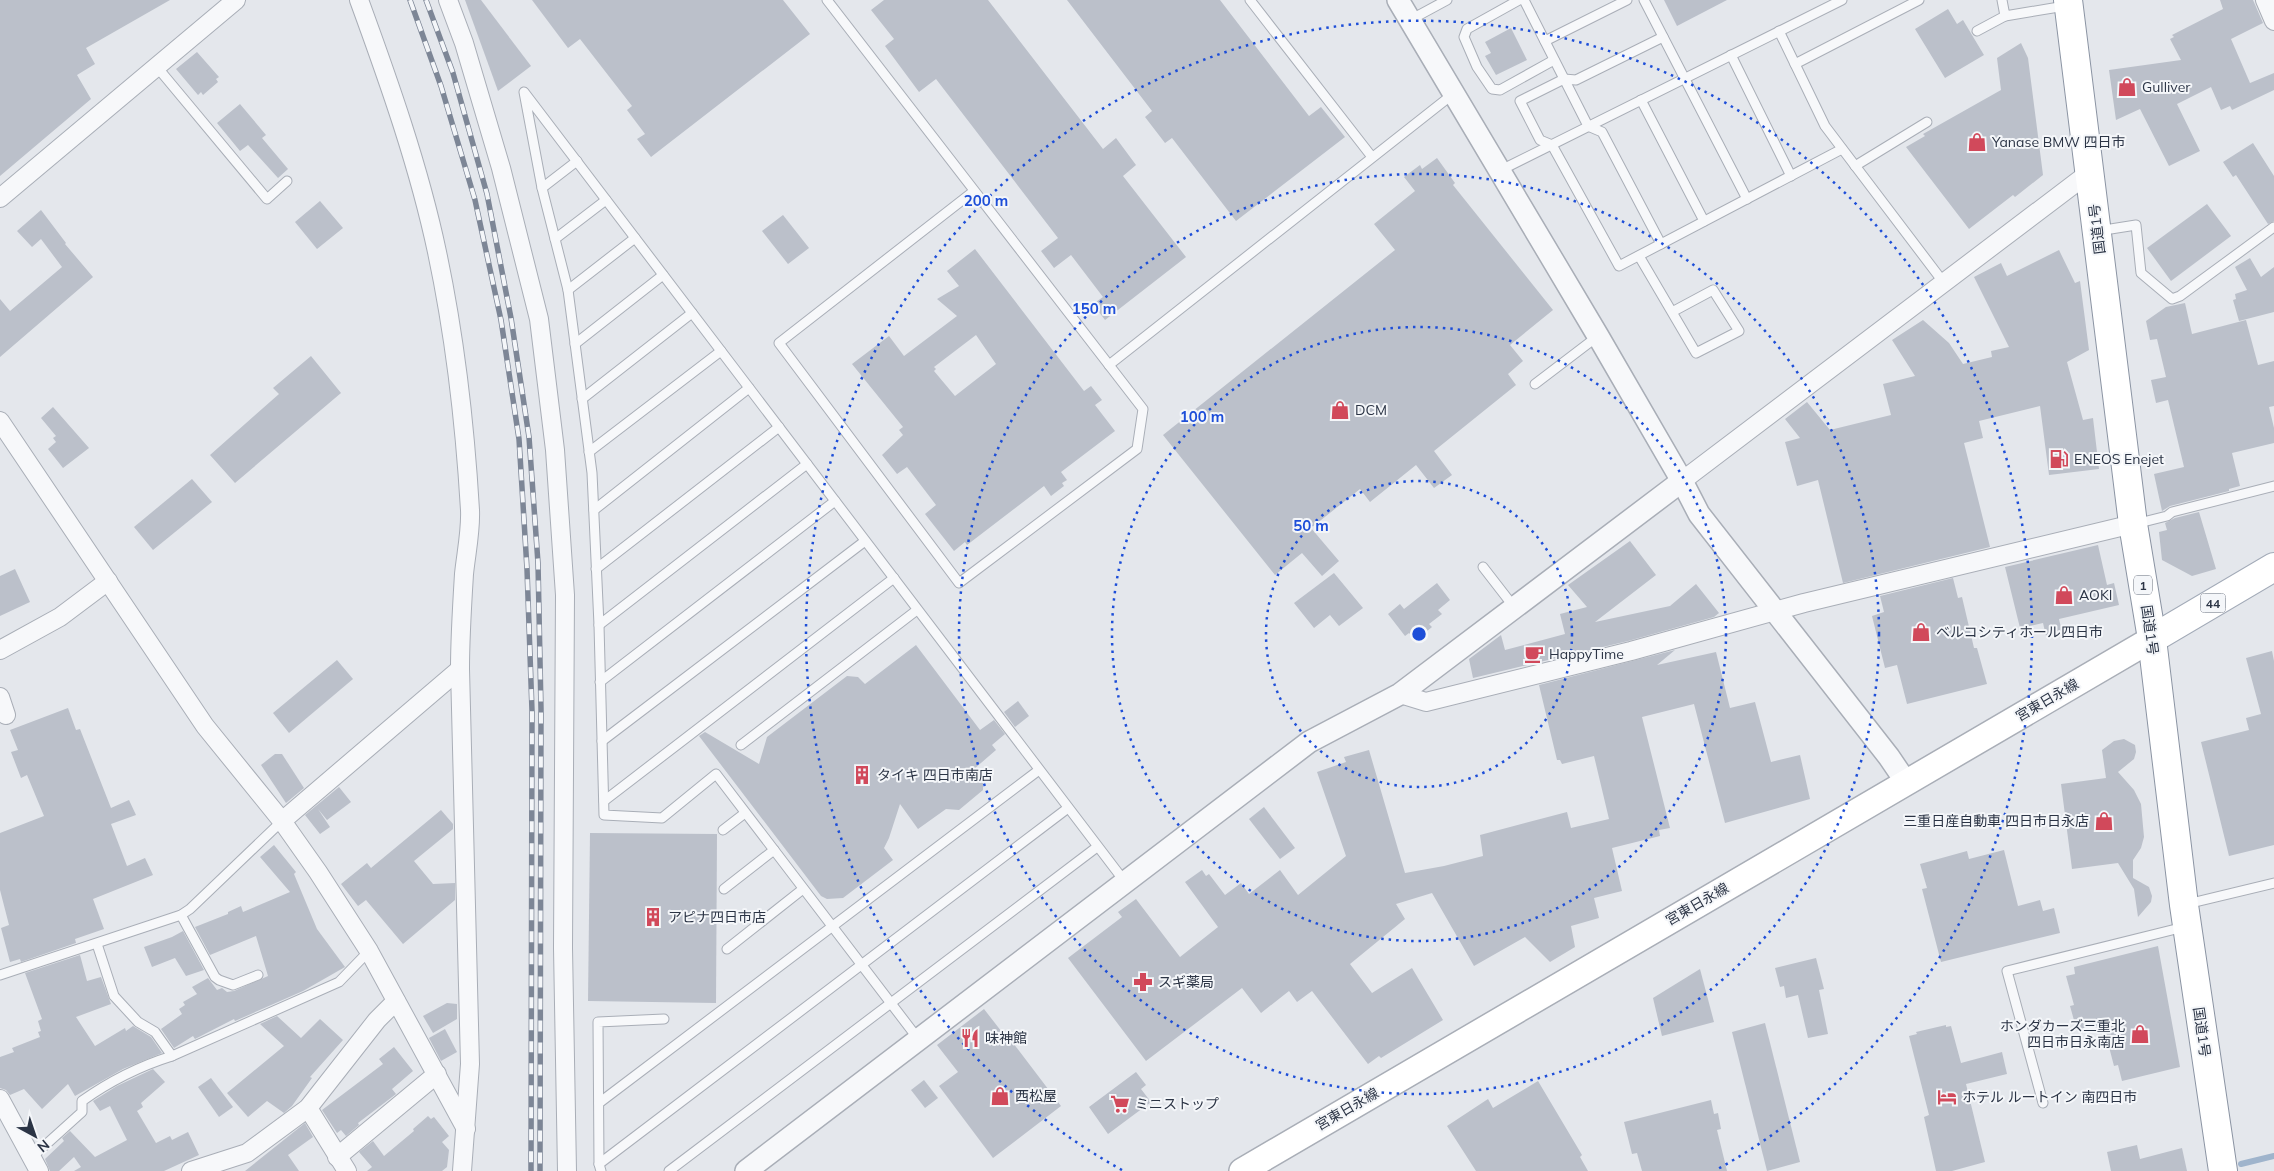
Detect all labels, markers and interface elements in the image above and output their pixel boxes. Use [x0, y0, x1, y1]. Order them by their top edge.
shop icon: Gulliver [2116, 76, 2138, 98]
place label: Gulliver [2142, 78, 2191, 96]
shop icon: Yanase BMW 四日市 [1966, 131, 1988, 153]
place label: Yanase BMW 四日市 [1991, 133, 2125, 151]
text: 200 m [964, 191, 1008, 210]
street label: 国道1号 [2085, 203, 2109, 255]
text: 150 m [1072, 299, 1116, 318]
shop icon: DCM [1329, 399, 1351, 421]
place label: DCM [1355, 401, 1387, 419]
text: 100 m [1180, 407, 1224, 426]
fuel station icon: ENEOS Enejet [2048, 448, 2070, 470]
place label: ENEOS Enejet [2074, 450, 2164, 468]
text: 50 m [1293, 516, 1329, 535]
road number: 1 [2134, 576, 2152, 594]
shop icon: AOKI [2053, 584, 2075, 606]
place label: AOKI [2079, 586, 2112, 604]
road number: 44 [2200, 594, 2226, 612]
street label: 国道1号 [2138, 604, 2162, 656]
shop icon: ベルコシティホール四日市 [1910, 621, 1932, 643]
place label: ベルコシティホール四日市 [1936, 623, 2103, 641]
centre of rings [1410, 625, 1428, 643]
cafe icon: HappyTime [1523, 643, 1545, 665]
place label: HappyTime [1549, 645, 1624, 663]
street label: 宮東日永線 [2012, 675, 2082, 725]
building icon: タイキ 四日市南店 [851, 764, 873, 786]
place label: タイキ 四日市南店 [877, 766, 993, 784]
shop icon: 三重日産自動車 四日市日永店 [2093, 810, 2115, 832]
place label: 三重日産自動車 四日市日永店 [1903, 812, 2089, 830]
street label: 宮東日永線 [1662, 879, 1732, 929]
building icon: アピナ四日市店 [642, 906, 664, 928]
place label: アピナ四日市店 [668, 908, 766, 926]
pharmacy icon: スギ薬局 [1132, 971, 1154, 993]
place label: スギ薬局 [1158, 973, 1214, 991]
street label: 国道1号 [2190, 1006, 2214, 1058]
place label: ホンダカーズ三重北 四日市日永南店 [2000, 1017, 2125, 1051]
shop icon: ホンダカーズ三重北 四日市日永南店 [2129, 1023, 2151, 1045]
restaurant icon: 味神館 [959, 1027, 981, 1049]
place label: 味神館 [985, 1029, 1027, 1047]
street label: 宮東日永線 [1312, 1084, 1382, 1134]
shop icon: 西松屋 [989, 1085, 1011, 1107]
hotel icon: ホテル ルートイン 南四日市 [1936, 1086, 1958, 1108]
place label: 西松屋 [1015, 1087, 1057, 1105]
place label: ホテル ルートイン 南四日市 [1962, 1088, 2137, 1106]
supermarket icon: ミニストップ [1109, 1093, 1131, 1115]
place label: ミニストップ [1135, 1095, 1219, 1113]
north arrow [10, 1111, 60, 1161]
text: N [34, 1136, 53, 1156]

